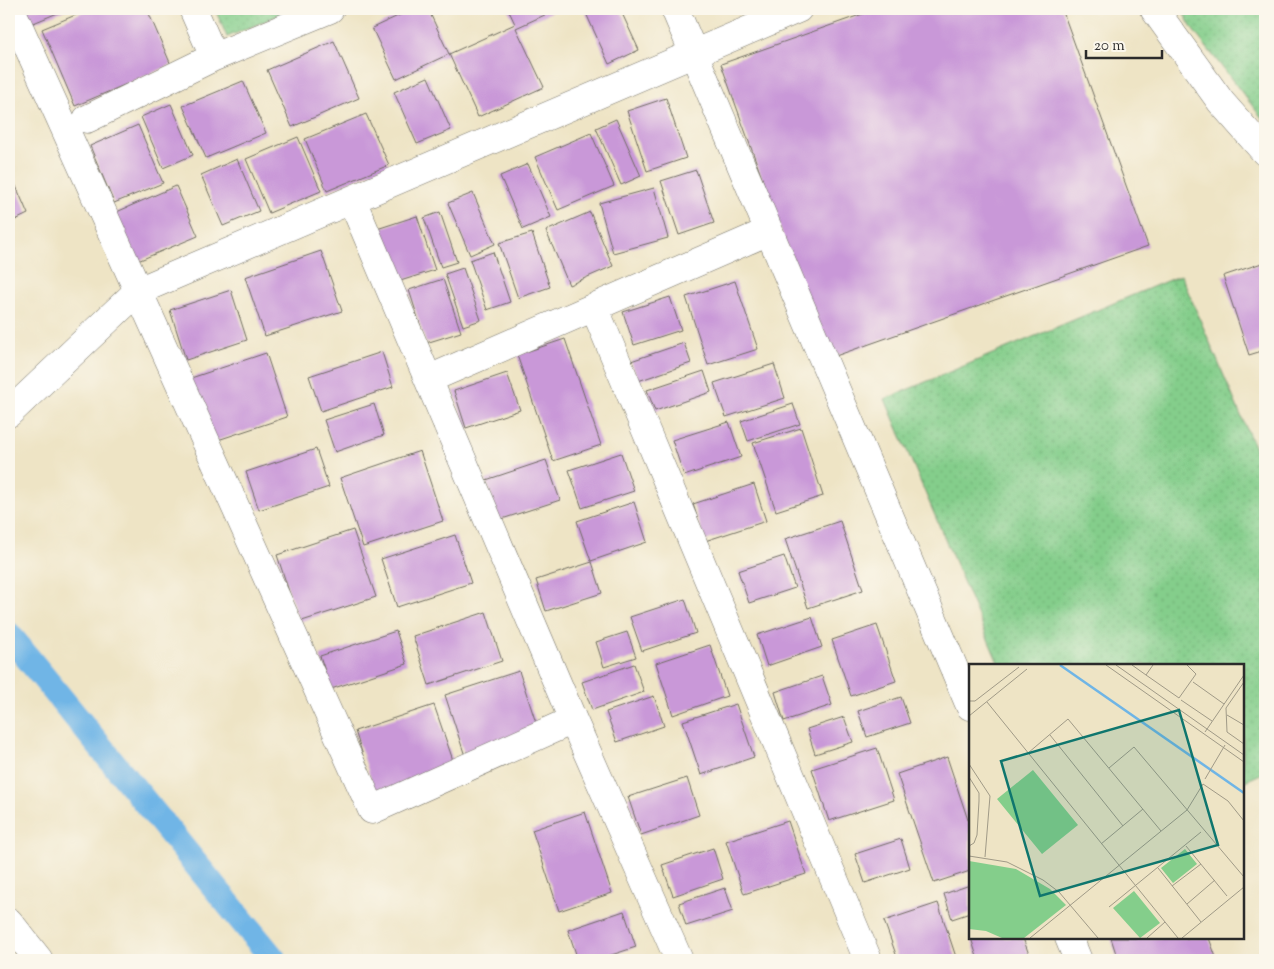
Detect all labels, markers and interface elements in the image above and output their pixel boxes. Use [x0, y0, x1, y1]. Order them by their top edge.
scale bar [1086, 28, 1163, 60]
text: 20 m [1094, 36, 1125, 57]
inset map [969, 664, 1244, 939]

